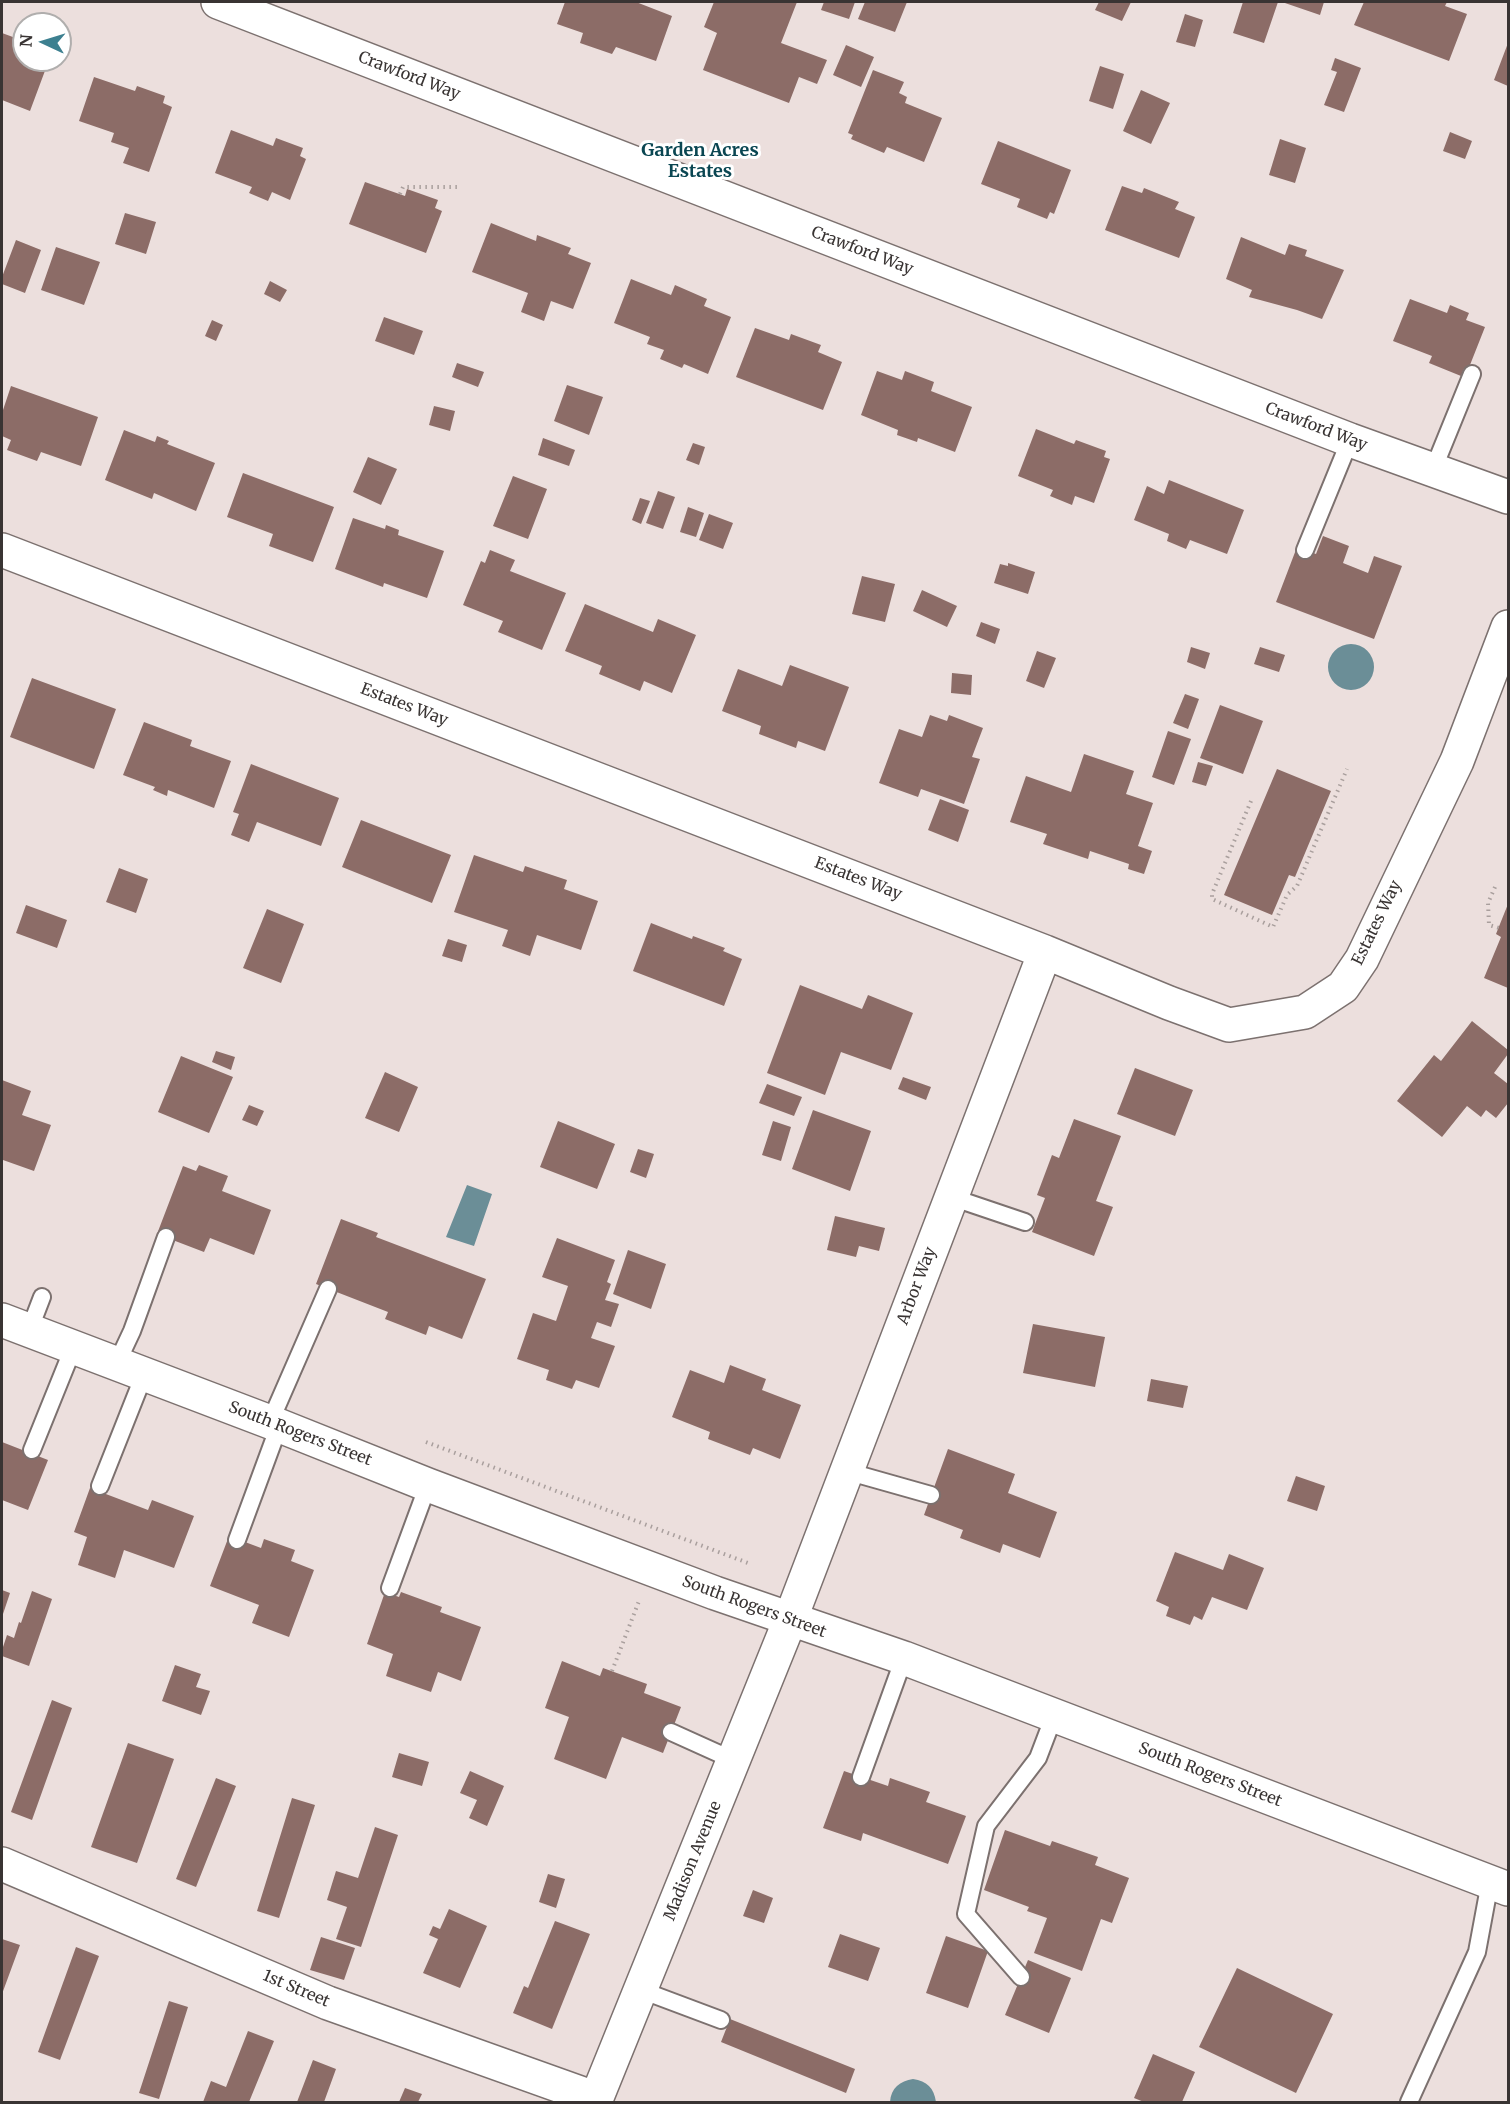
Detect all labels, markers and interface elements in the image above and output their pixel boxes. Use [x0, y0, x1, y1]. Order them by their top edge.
north arrow [12, 12, 72, 72]
text: N [16, 34, 36, 48]
street label: Crawford Way [355, 48, 463, 104]
district label: Garden Acres Estates [641, 140, 759, 182]
street label: Crawford Way [808, 223, 916, 279]
street label: Crawford Way [1262, 399, 1370, 455]
street label: Estates Way [358, 680, 450, 730]
street label: Estates Way [812, 854, 904, 904]
street label: Estates Way [1348, 877, 1406, 969]
street label: Arbor Way [893, 1245, 941, 1327]
street label: South Rogers Street [226, 1398, 374, 1470]
street label: South Rogers Street [679, 1572, 829, 1642]
street label: South Rogers Street [1136, 1739, 1284, 1811]
street label: Madison Avenue [660, 1798, 726, 1924]
street label: 1st Street [260, 1966, 332, 2012]

